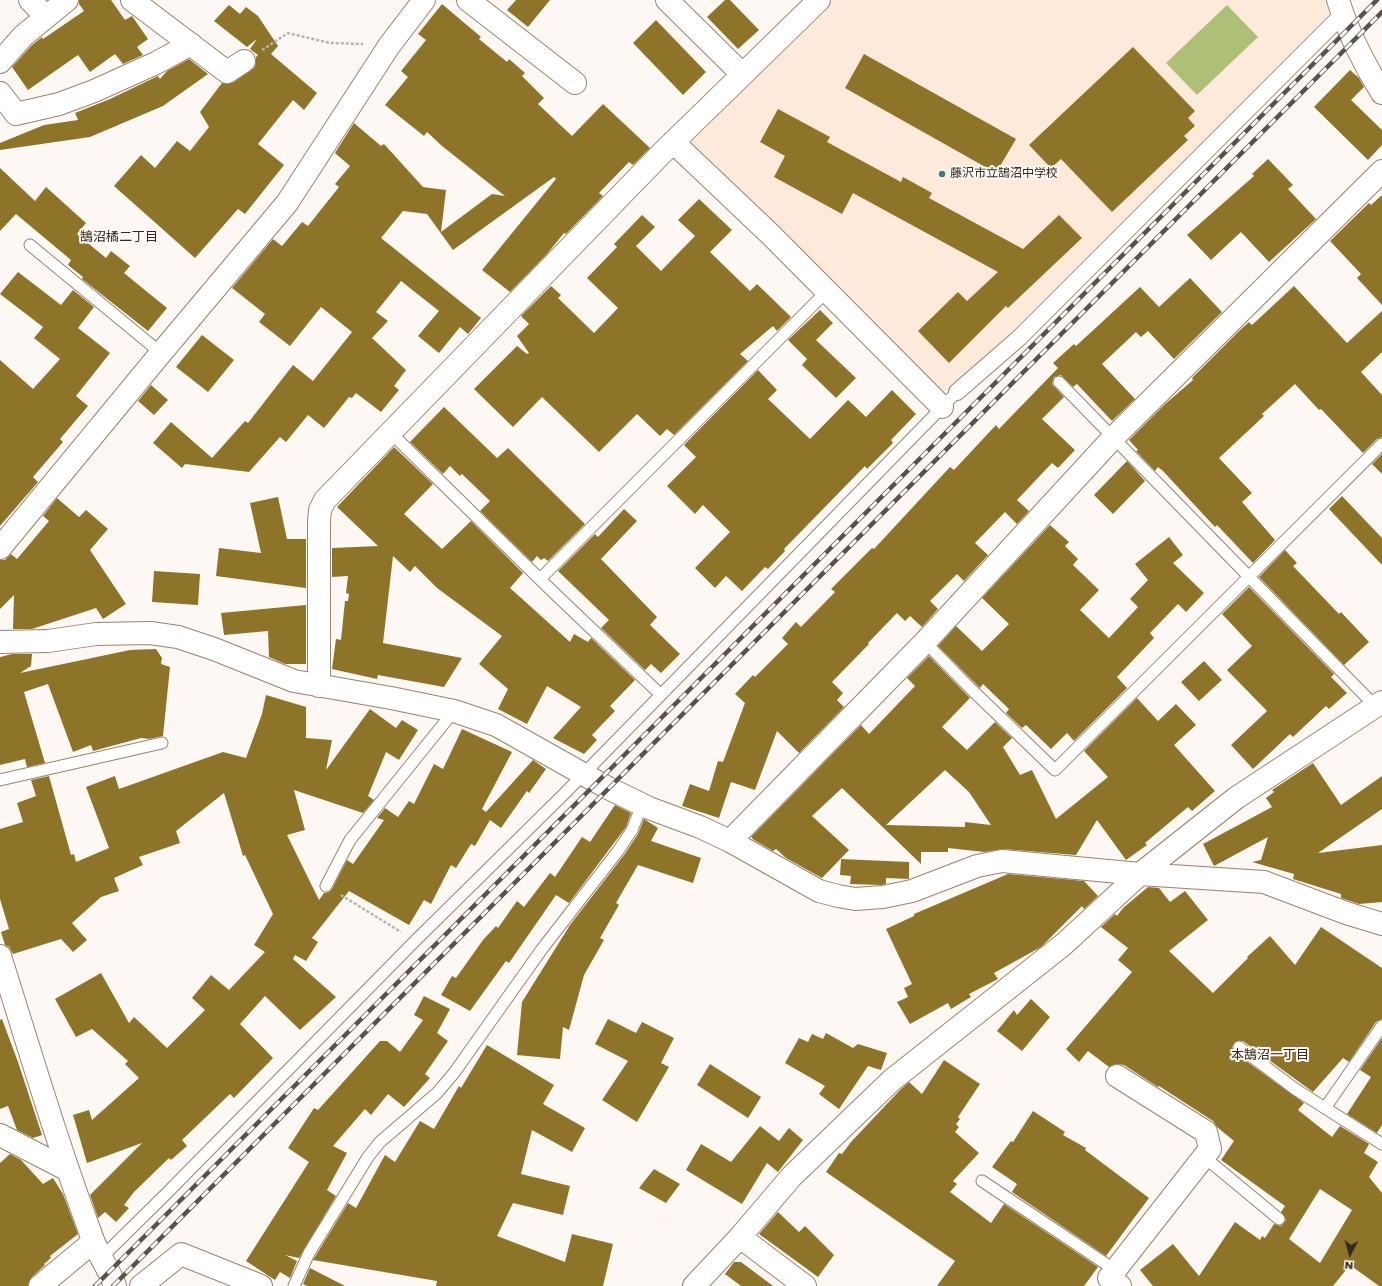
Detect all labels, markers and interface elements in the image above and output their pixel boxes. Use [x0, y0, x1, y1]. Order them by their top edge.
place label: 藤沢市立鵠沼中学校 [950, 167, 1058, 181]
marker: 藤沢市立鵠沼中学校 [937, 169, 947, 179]
district label: 鵠沼橘二丁目 [80, 230, 158, 246]
district label: 本鵠沼一丁目 [1231, 1048, 1309, 1064]
north arrow [1330, 1234, 1370, 1274]
text: N [1344, 1258, 1354, 1274]

